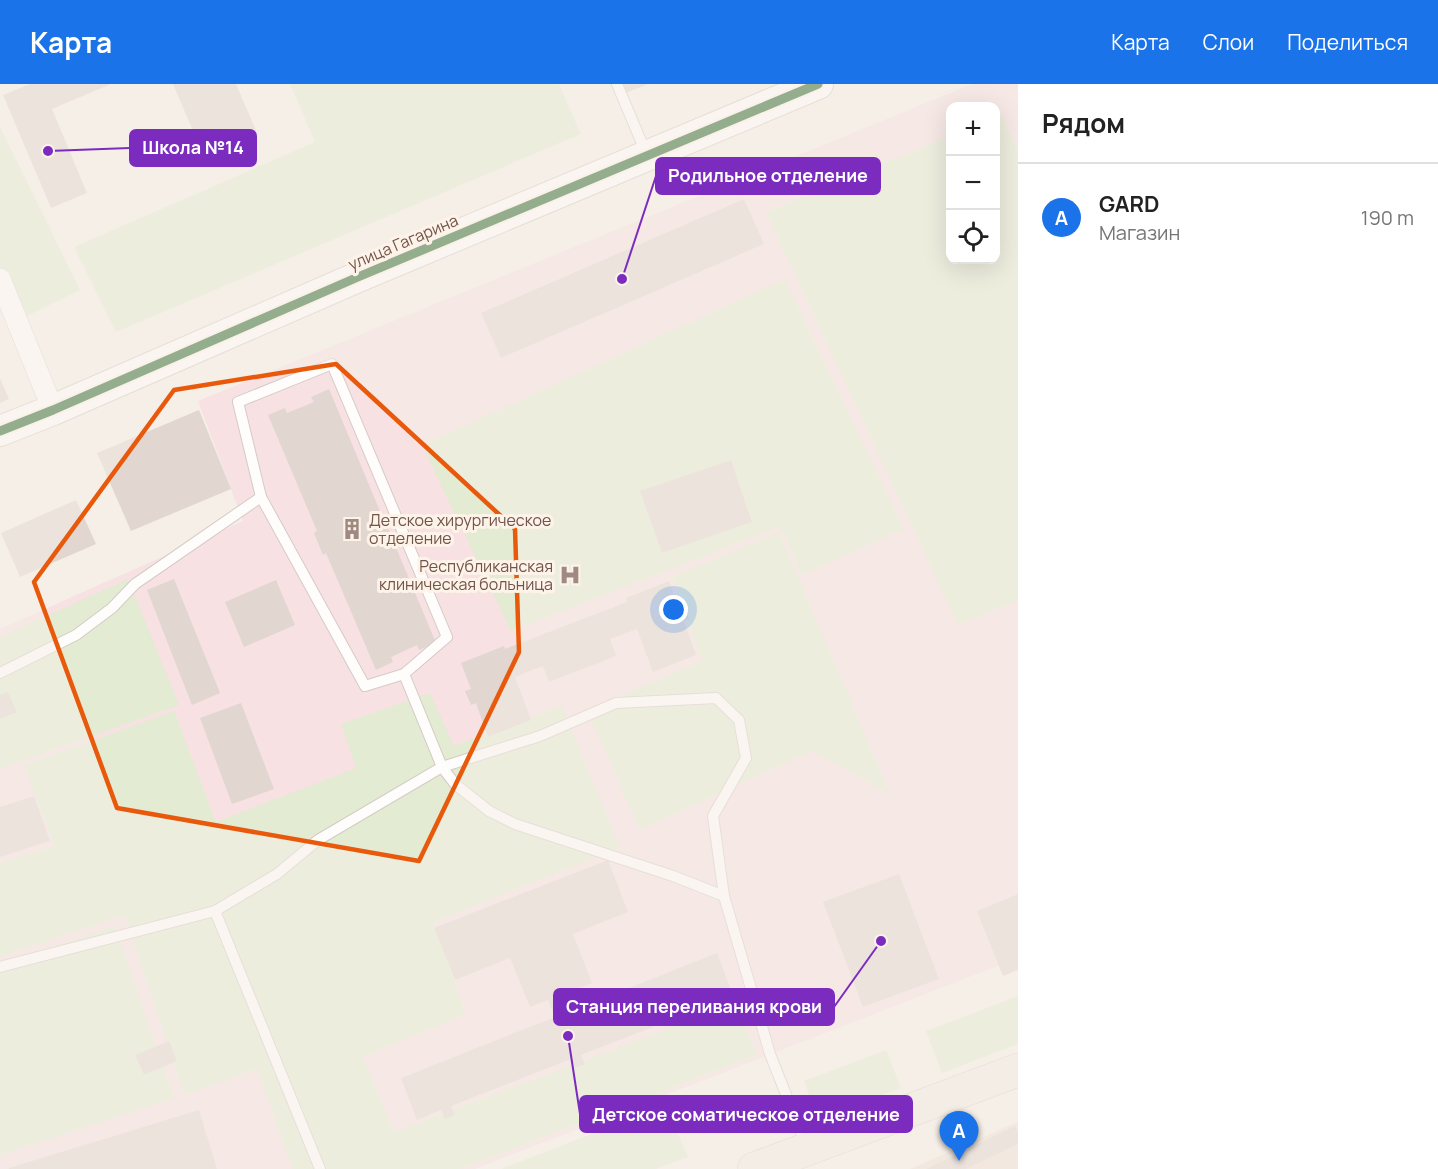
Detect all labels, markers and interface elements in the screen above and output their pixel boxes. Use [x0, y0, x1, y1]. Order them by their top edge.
text: Карта [30, 23, 112, 61]
text: Карта [1111, 28, 1170, 56]
text: Слои [1203, 28, 1254, 56]
text: Поделиться [1287, 28, 1408, 56]
map controls [946, 102, 1000, 264]
button: + [946, 102, 1000, 156]
text: Рядом [1042, 105, 1125, 141]
callout: Школа №14 [130, 130, 256, 166]
text: Школа №14 [142, 135, 244, 159]
button: − [946, 156, 1000, 210]
callout: Родильное отделение [656, 158, 880, 194]
text: Родильное отделение [668, 163, 868, 187]
text: GARD [1099, 189, 1159, 219]
text: A [1055, 204, 1068, 231]
text: 190 m [1361, 204, 1414, 231]
street label: улица Гагарина [345, 209, 461, 275]
button: locate [946, 210, 1000, 264]
text: Магазин [1099, 219, 1180, 246]
place label: Детское хирургическое отделение [369, 509, 551, 549]
building icon: Детское хирургическое отделение [340, 517, 364, 541]
place label: Республиканская клиническая больница [379, 555, 553, 595]
hospital icon: Республиканская клиническая больница [558, 563, 582, 587]
your location [659, 595, 688, 624]
callout: Станция переливания крови [554, 989, 834, 1025]
text: Станция переливания крови [566, 994, 822, 1018]
callout: Детское соматическое отделение [580, 1096, 912, 1132]
text: Детское соматическое отделение [592, 1102, 900, 1126]
pin: A [940, 1112, 978, 1161]

